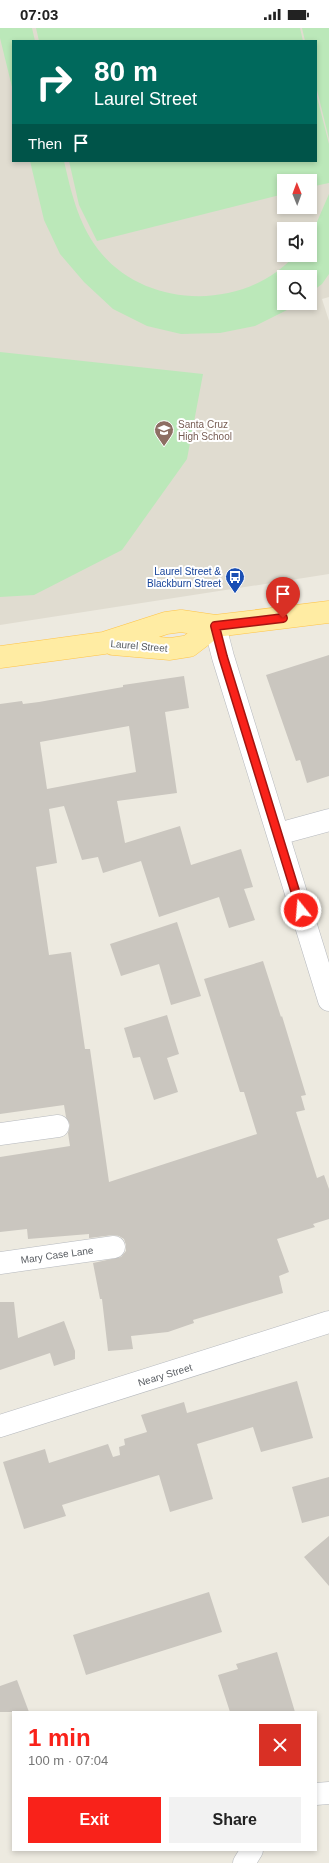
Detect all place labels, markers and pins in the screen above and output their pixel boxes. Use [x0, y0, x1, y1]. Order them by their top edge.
school or university icon: Santa Cruz High School [153, 419, 175, 447]
place label: Santa Cruz High School [178, 419, 232, 442]
place label: Laurel Street & Blackburn Street [147, 566, 221, 589]
bus stop icon: Laurel Street & Blackburn Street [224, 566, 246, 594]
pin [266, 577, 300, 618]

